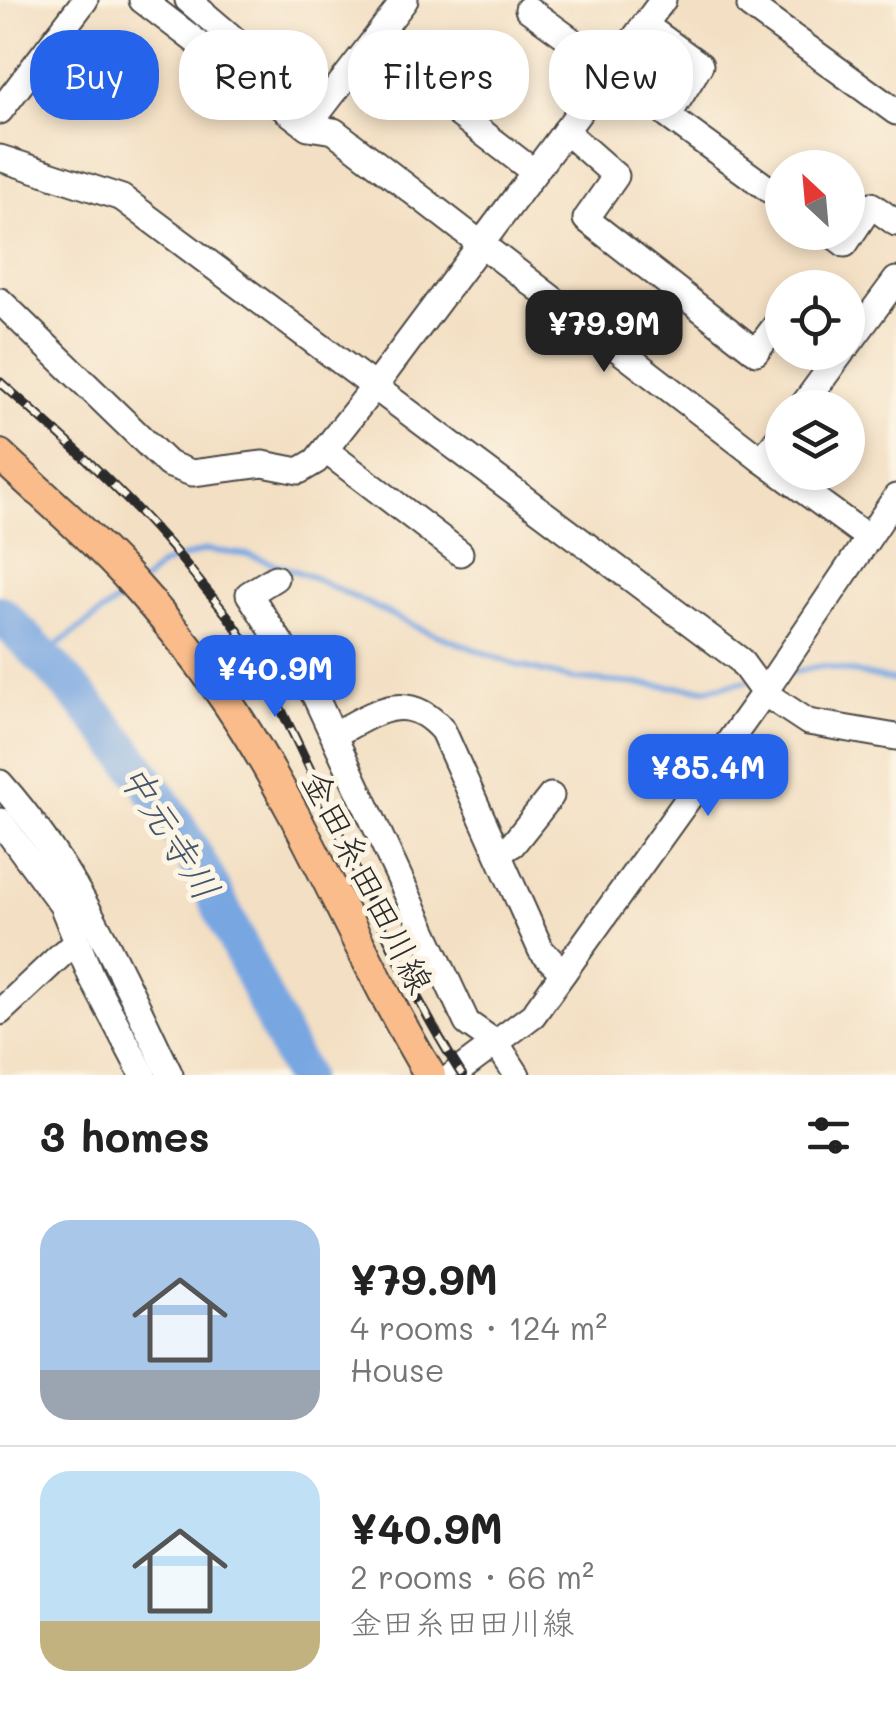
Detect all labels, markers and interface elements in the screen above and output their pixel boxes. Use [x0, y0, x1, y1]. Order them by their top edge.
chip: Buy [30, 30, 159, 120]
chip: Rent [179, 30, 328, 120]
chip: Filters [348, 30, 529, 120]
chip: New [549, 30, 693, 120]
north arrow [765, 150, 865, 250]
map controls [765, 150, 865, 490]
button: locate [765, 270, 865, 370]
pin: ¥79.9M [523, 290, 685, 375]
text: ¥79.9M [548, 301, 661, 343]
button: layers [765, 390, 865, 490]
pin: ¥40.9M [194, 635, 356, 720]
text: ¥40.9M [217, 646, 333, 688]
pin: ¥85.4M [627, 734, 789, 819]
text: ¥85.4M [650, 745, 766, 787]
water label: 中元寺川 [110, 753, 232, 909]
street label: 金田糸田田川線 [293, 761, 445, 1001]
text: 3 homes [40, 1108, 210, 1163]
icon: filters [801, 1108, 856, 1163]
text: ¥79.9M [350, 1251, 498, 1306]
icon: home [120, 1260, 240, 1380]
text: 4 rooms · 124 m² [350, 1306, 607, 1348]
text: House [350, 1348, 445, 1390]
text: ¥40.9M [350, 1500, 503, 1555]
icon: home [120, 1511, 240, 1631]
text: 2 rooms · 66 m² [350, 1555, 594, 1597]
text: 金田糸田田川線 [350, 1600, 574, 1642]

